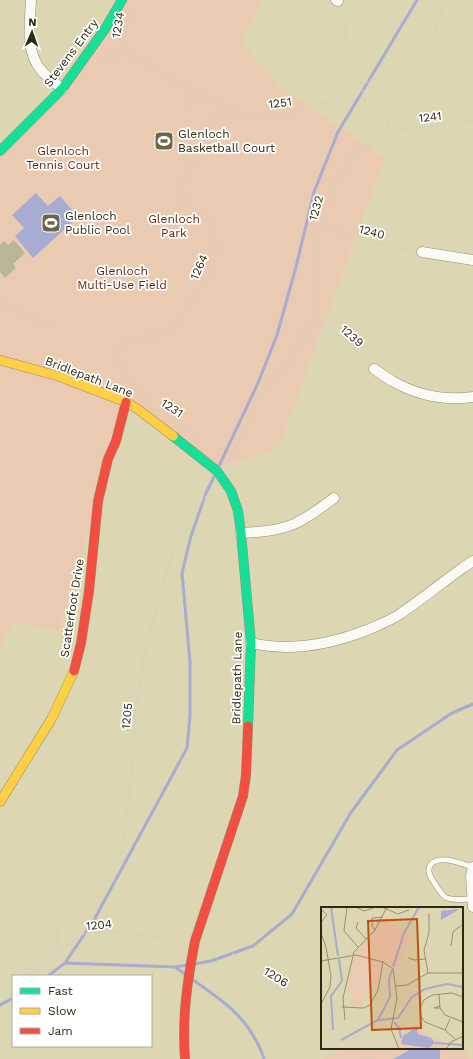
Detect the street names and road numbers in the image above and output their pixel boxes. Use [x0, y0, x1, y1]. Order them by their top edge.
street label: 1234 [109, 11, 127, 39]
street label: Stevens Entry [41, 16, 102, 90]
street label: 1251 [268, 95, 292, 111]
street label: 1241 [418, 109, 442, 125]
street label: 1232 [306, 194, 326, 222]
street label: 1240 [358, 222, 386, 242]
street label: 1264 [187, 252, 211, 282]
street label: 1239 [338, 322, 366, 350]
street label: Bridlepath Lane [43, 354, 135, 400]
street label: 1231 [158, 396, 186, 420]
street label: Scatterfoot Drive [57, 558, 87, 658]
street label: Bridlepath Lane [229, 631, 245, 725]
street label: 1205 [119, 702, 135, 730]
street label: 1204 [85, 917, 113, 933]
street label: 1206 [261, 964, 291, 990]

